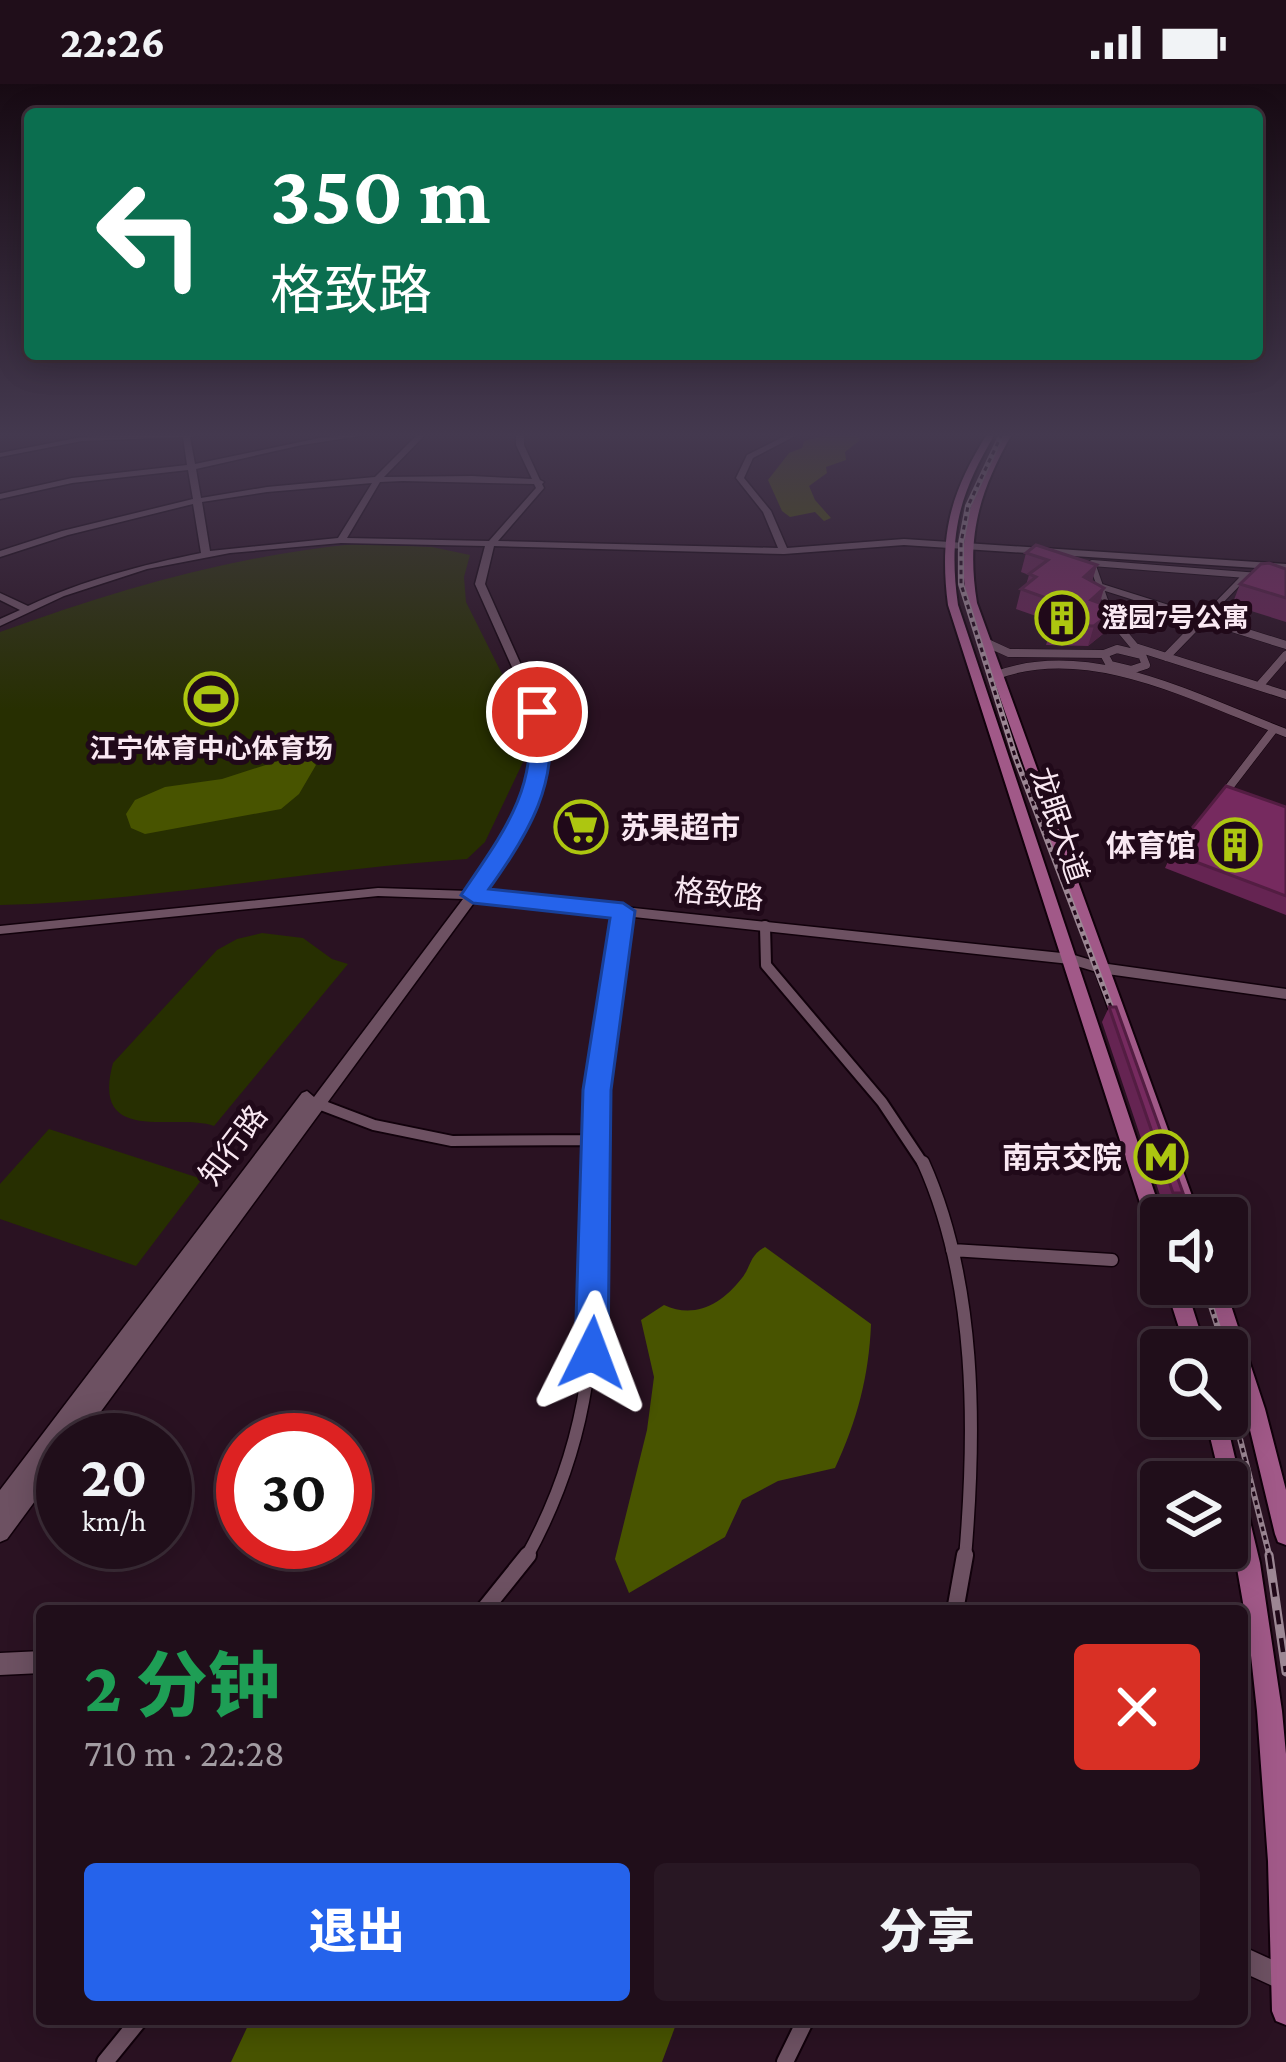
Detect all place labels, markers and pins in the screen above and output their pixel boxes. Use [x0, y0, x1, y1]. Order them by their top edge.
building icon: 澄园7号公寓 [1034, 590, 1090, 646]
place label: 澄园7号公寓 [1101, 603, 1249, 633]
pin [486, 661, 588, 763]
sports icon: 江宁体育中心体育场 [183, 671, 239, 727]
place label: 江宁体育中心体育场 [90, 734, 333, 764]
supermarket icon: 苏果超市 [553, 799, 609, 855]
place label: 苏果超市 [620, 811, 740, 844]
building icon: 体育馆 [1207, 817, 1263, 873]
place label: 体育馆 [1106, 829, 1196, 862]
metro station icon: 南京交院 [1133, 1129, 1189, 1185]
place label: 南京交院 [1002, 1141, 1122, 1174]

